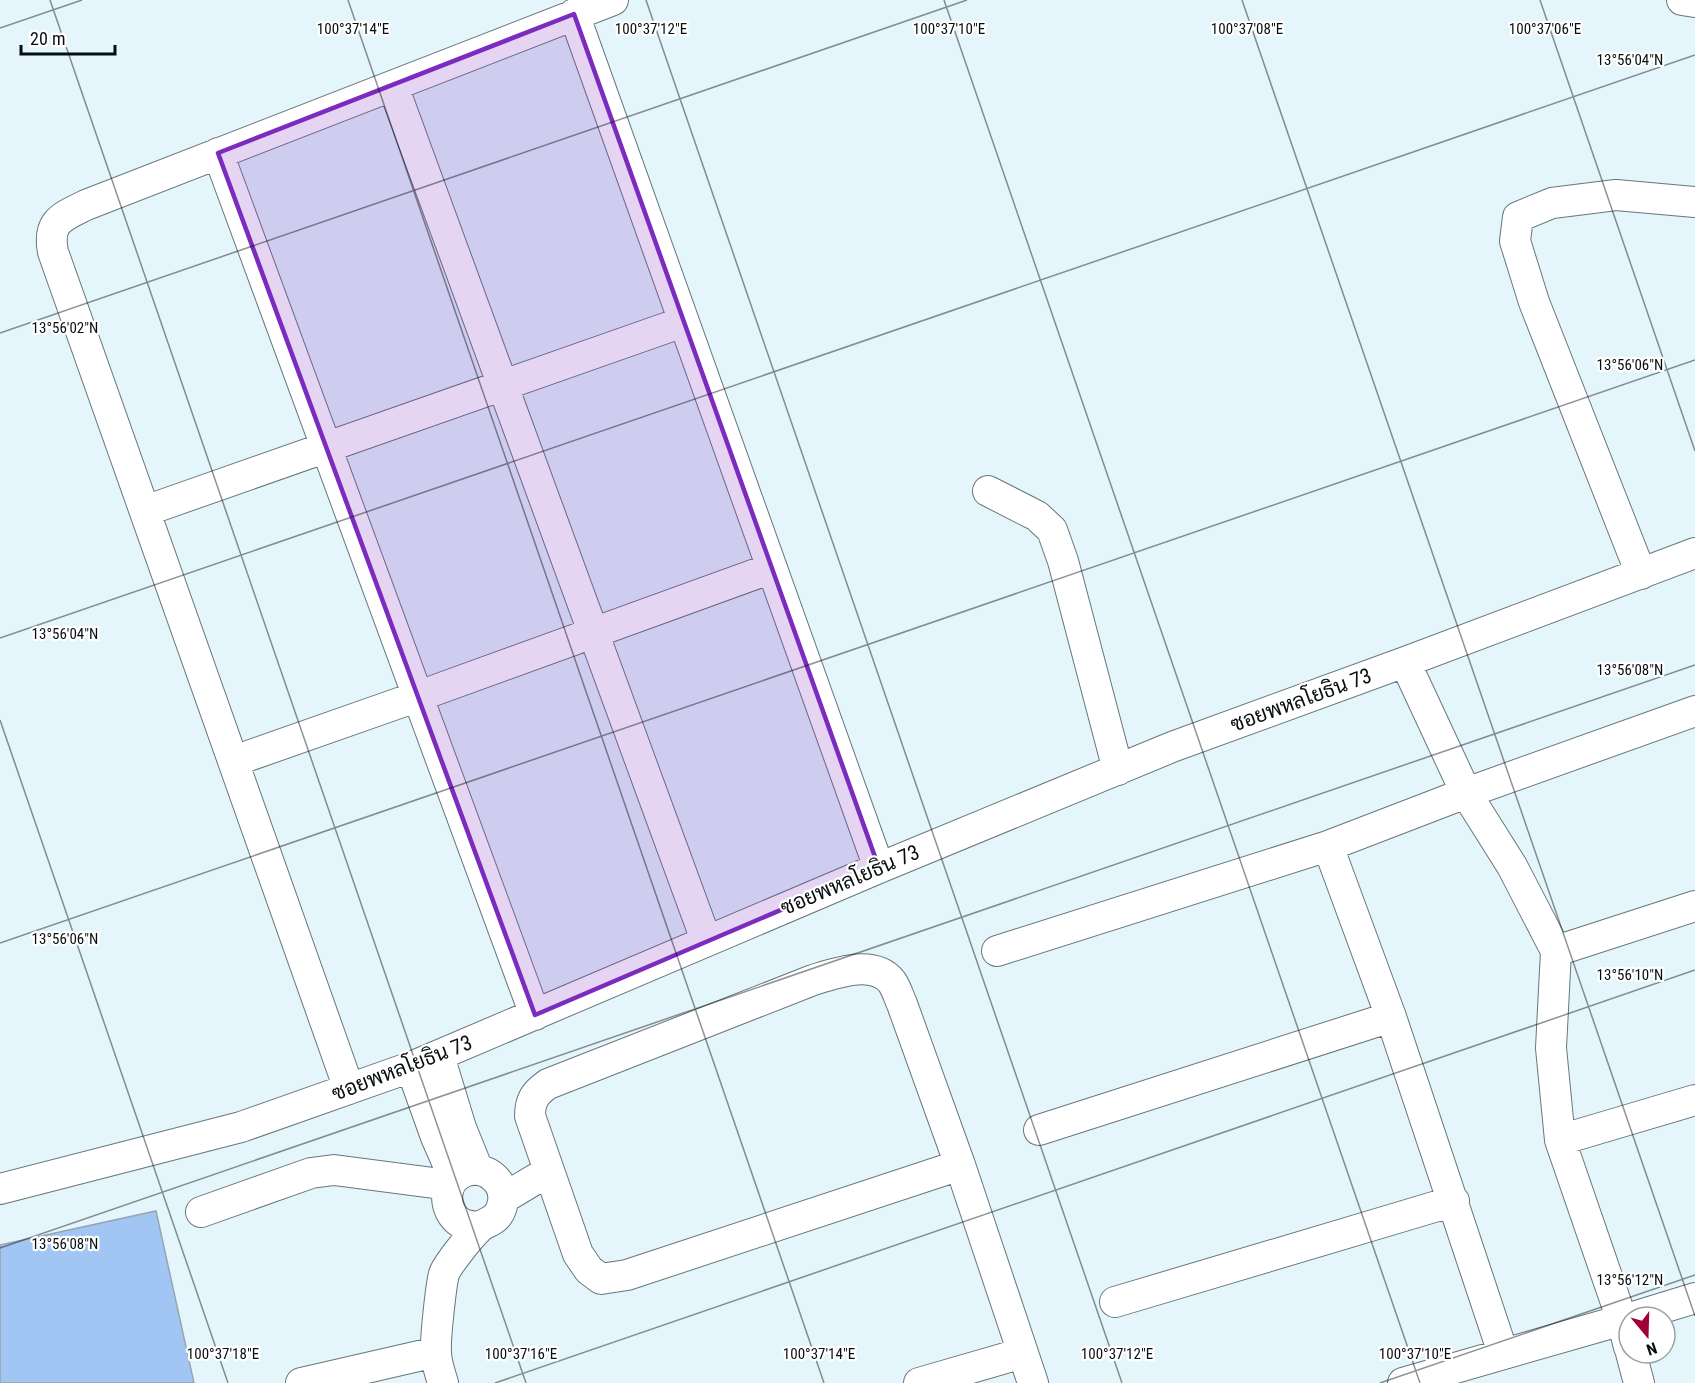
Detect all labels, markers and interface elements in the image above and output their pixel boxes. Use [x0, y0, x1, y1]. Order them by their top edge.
scale bar [21, 18, 116, 56]
text: 100°37'14"E [317, 20, 389, 38]
text: 100°37'12"E [615, 20, 687, 38]
text: 100°37'10"E [913, 20, 985, 38]
text: 100°37'08"E [1211, 20, 1283, 38]
text: 100°37'06"E [1509, 20, 1581, 38]
text: 20 m [30, 28, 65, 49]
text: 13°56'04"N [1597, 51, 1663, 69]
text: 13°56'02"N [32, 319, 98, 337]
text: 13°56'06"N [1597, 356, 1663, 374]
text: 13°56'04"N [32, 625, 98, 643]
text: 13°56'08"N [1597, 661, 1663, 679]
street label: ซอยพหลโยธิน 73 [1227, 662, 1375, 737]
street label: ซอยพหลโยธิน 73 [777, 839, 923, 920]
text: 13°56'06"N [32, 930, 98, 948]
text: 13°56'10"N [1597, 966, 1663, 984]
street label: ซอยพหลโยธิน 73 [328, 1029, 475, 1106]
text: 13°56'08"N [32, 1235, 98, 1253]
text: 13°56'12"N [1597, 1271, 1663, 1289]
north arrow [1617, 1305, 1677, 1365]
text: N [1644, 1338, 1659, 1359]
text: 100°37'18"E [187, 1345, 259, 1363]
text: 100°37'16"E [485, 1345, 557, 1363]
text: 100°37'14"E [783, 1345, 855, 1363]
text: 100°37'12"E [1081, 1345, 1153, 1363]
text: 100°37'10"E [1379, 1345, 1451, 1363]

